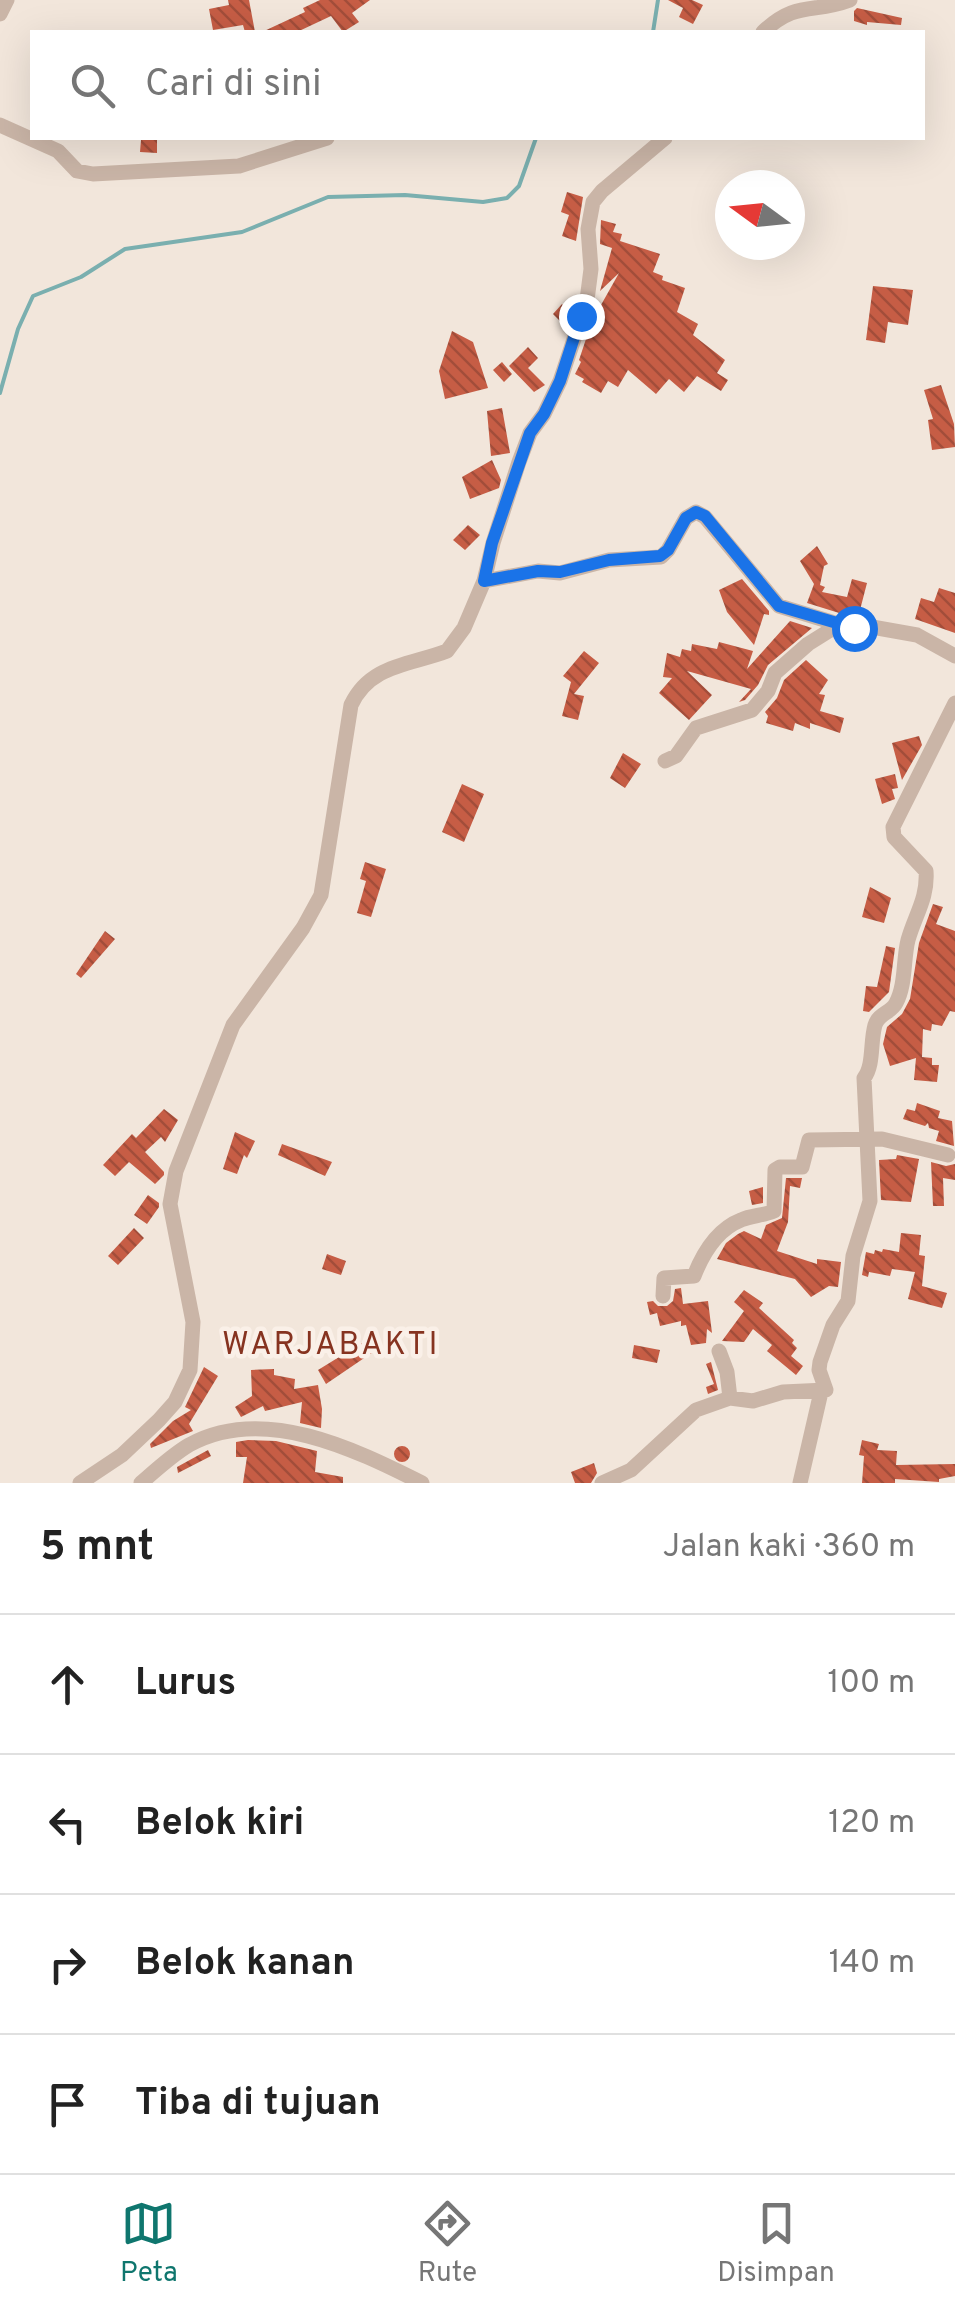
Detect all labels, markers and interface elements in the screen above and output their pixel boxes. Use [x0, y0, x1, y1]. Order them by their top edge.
search box [30, 30, 925, 140]
icon: search [65, 58, 120, 113]
text: Cari di sini [145, 61, 322, 110]
north arrow [715, 170, 805, 260]
route end [559, 294, 605, 340]
route start [832, 606, 878, 652]
district label: WARJABAKTI [222, 1326, 440, 1366]
text: 5 mnt [40, 1522, 154, 1575]
text: Jalan kaki · 360 m [663, 1528, 915, 1568]
icon: ahead [40, 1657, 95, 1712]
text: Lurus [135, 1660, 236, 1709]
text: 100 m [828, 1664, 915, 1704]
icon: left [40, 1797, 95, 1852]
text: Belok kiri [135, 1800, 304, 1849]
text: 120 m [828, 1804, 915, 1844]
icon: right [40, 1937, 95, 1992]
text: Belok kanan [135, 1940, 354, 1989]
text: 140 m [829, 1944, 915, 1984]
icon: arrive [40, 2077, 95, 2132]
text: Tiba di tujuan [135, 2080, 381, 2129]
tab: Peta [120, 2196, 178, 2292]
tab: Rute [418, 2196, 477, 2292]
tab: Disimpan [717, 2196, 835, 2292]

